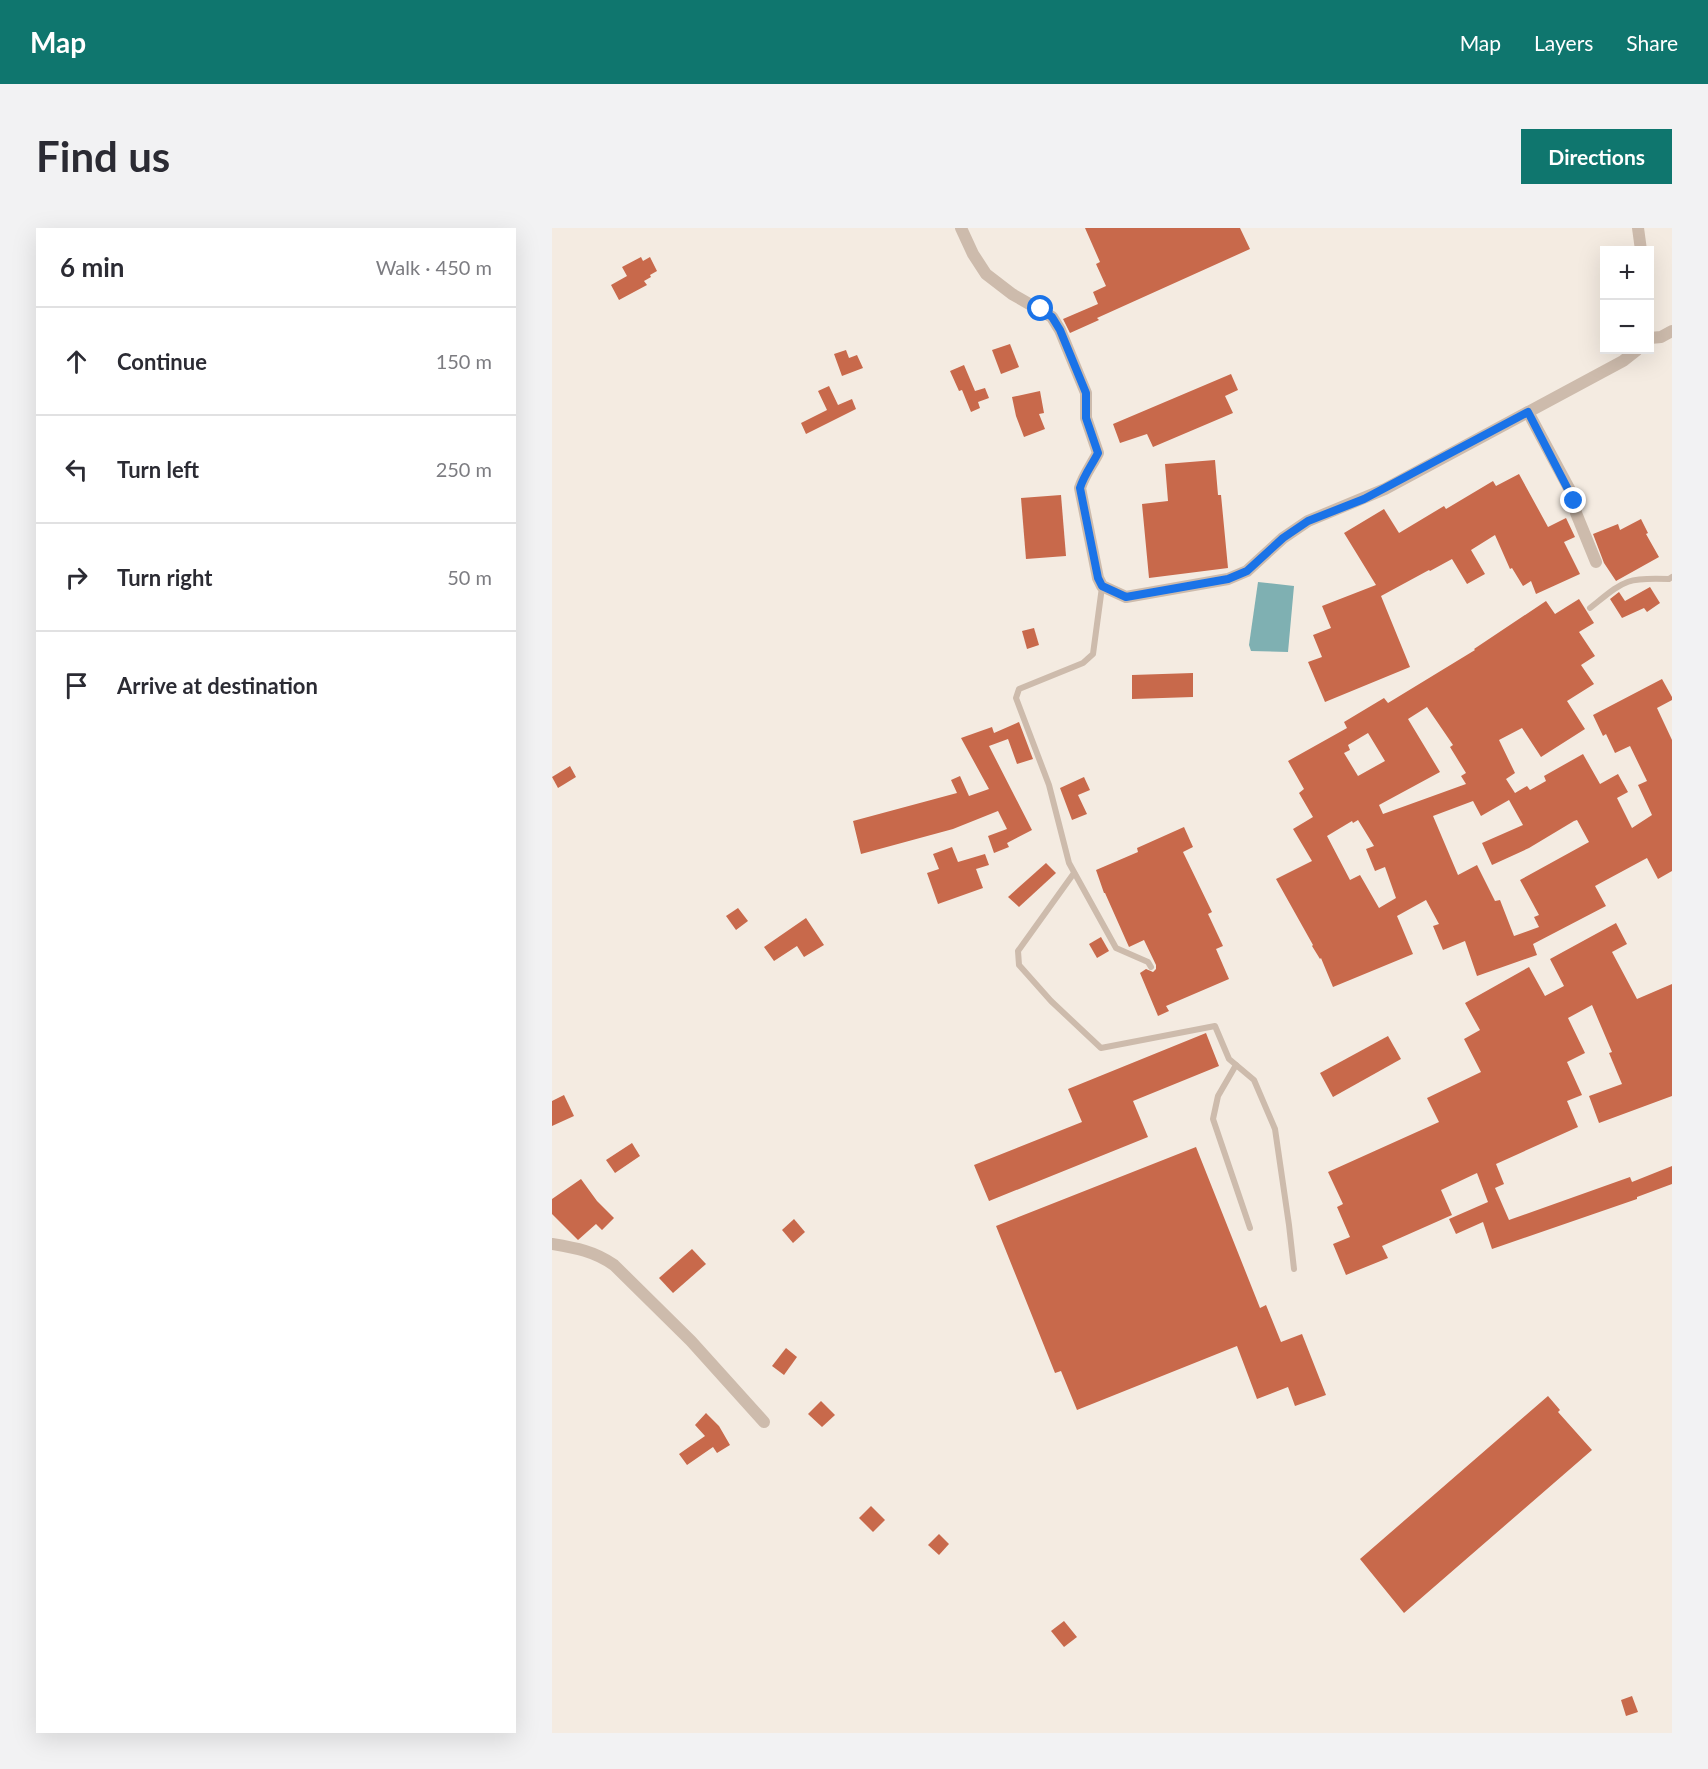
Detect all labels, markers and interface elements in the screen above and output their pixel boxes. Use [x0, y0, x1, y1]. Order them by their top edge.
text: Map [30, 25, 86, 59]
text: Map [1460, 30, 1501, 55]
text: Layers [1534, 30, 1593, 55]
text: Share [1626, 30, 1678, 55]
button: Directions [1521, 129, 1672, 184]
text: Find us [36, 131, 170, 181]
map controls [1600, 246, 1654, 354]
button: + [1600, 246, 1654, 300]
text: 6 min [60, 251, 124, 283]
text: Walk · 450 m [376, 255, 492, 279]
route start [1027, 295, 1053, 321]
button: − [1600, 300, 1654, 354]
icon: ahead [60, 345, 93, 378]
text: Continue [117, 348, 207, 375]
text: 150 m [436, 349, 492, 373]
icon: left [60, 453, 93, 486]
text: Turn left [117, 456, 199, 483]
text: 250 m [436, 457, 492, 481]
route end [1560, 487, 1586, 513]
icon: right [60, 561, 93, 594]
text: Turn right [117, 564, 212, 591]
text: 50 m [447, 565, 492, 589]
icon: arrive [60, 669, 93, 702]
text: Arrive at destination [117, 672, 318, 699]

